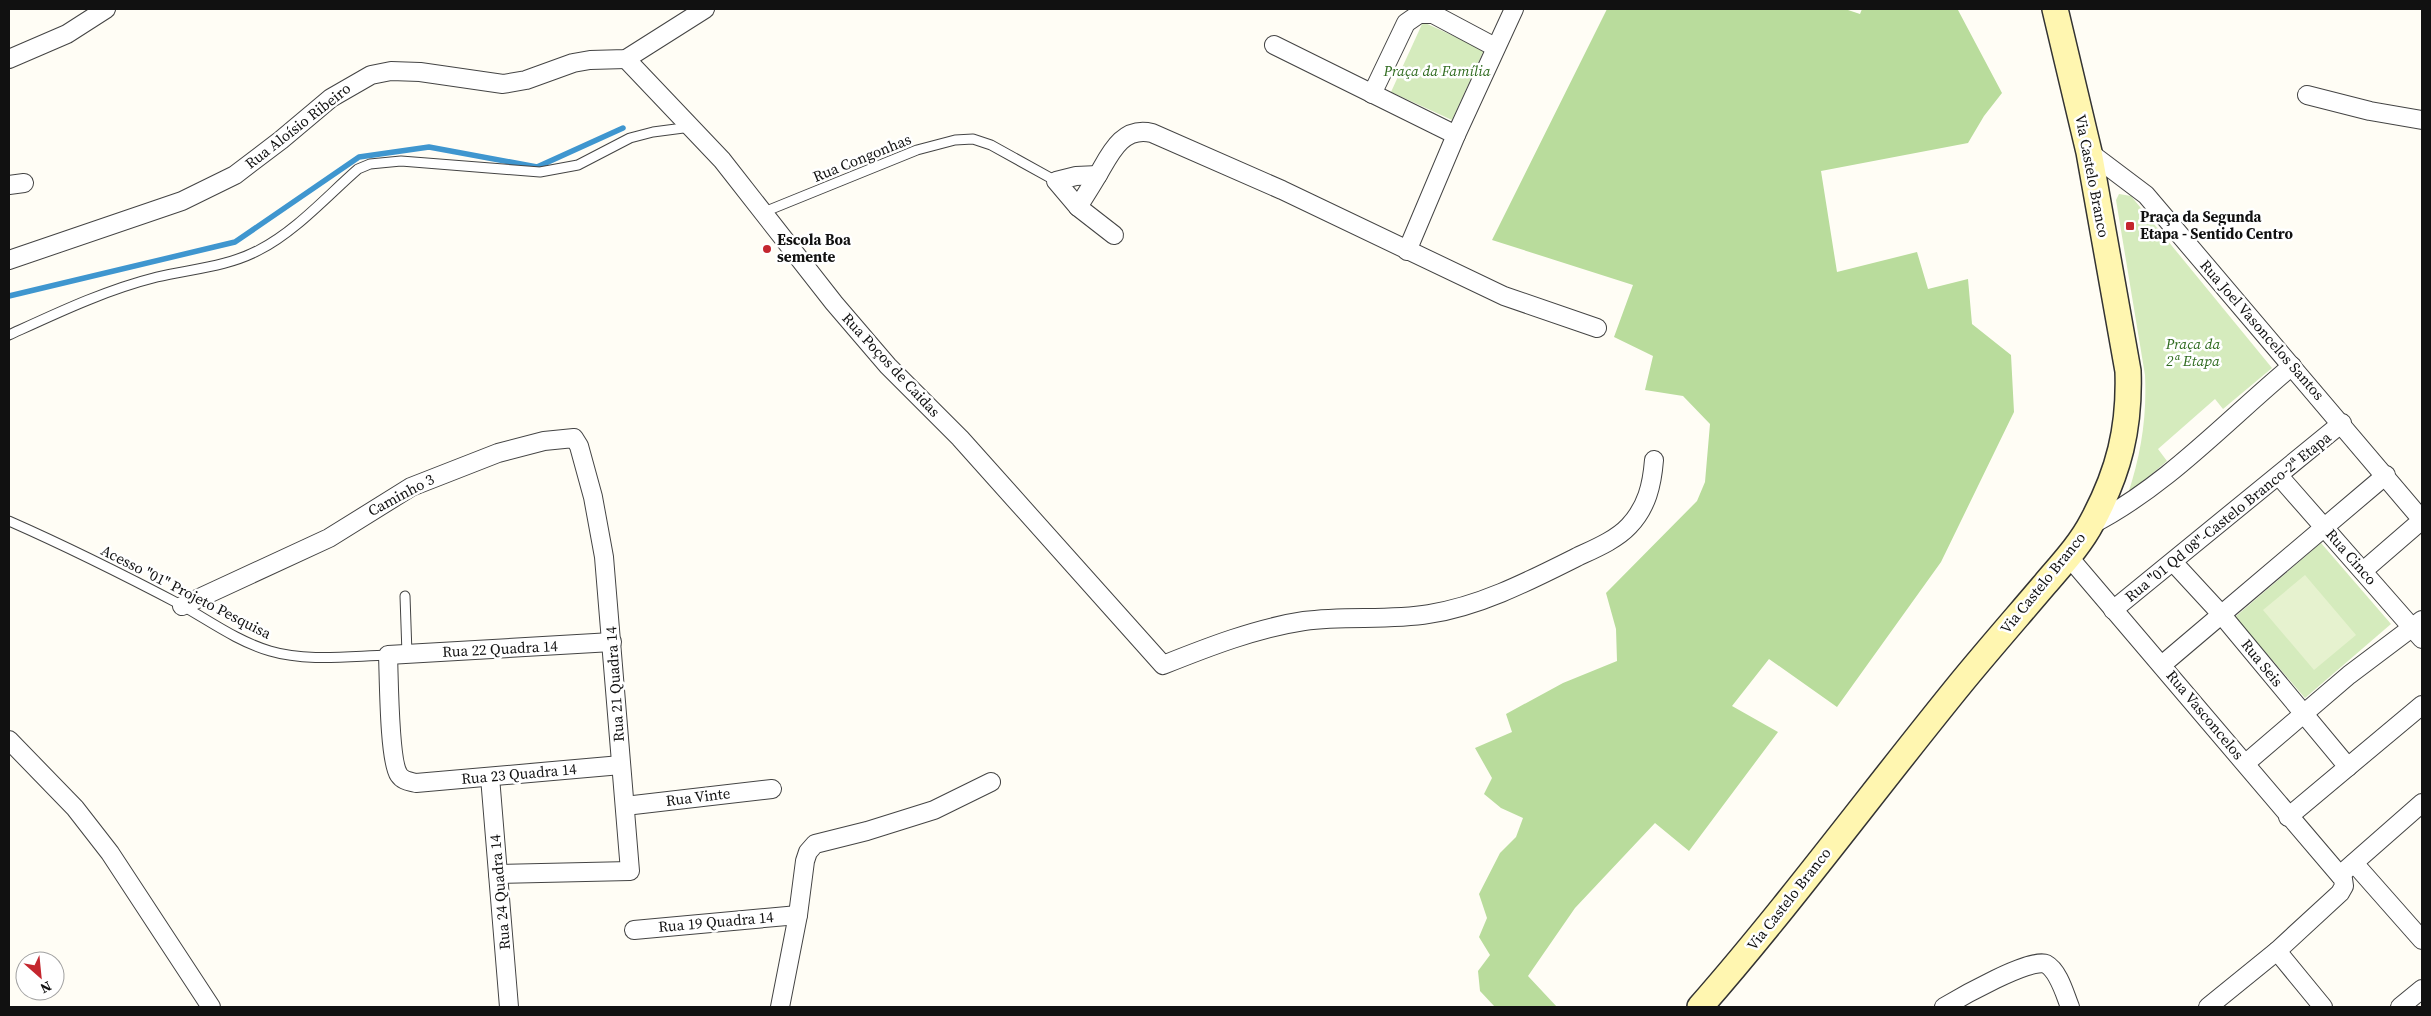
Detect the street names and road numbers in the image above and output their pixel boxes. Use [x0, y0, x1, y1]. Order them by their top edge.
street label: Rua Aloísio Ribeiro [240, 78, 355, 174]
street label: Via Castelo Branco [2070, 112, 2115, 239]
street label: Rua Congonhas [809, 128, 914, 187]
street label: Rua Joel Vasoncelos Santos [2195, 255, 2329, 404]
street label: Rua Poços de Caidas [837, 308, 945, 421]
street label: Rua "01 Qd 08"-Castelo Branco-2ª Etapa [2120, 426, 2336, 607]
street label: Caminho 3 [364, 468, 438, 521]
street label: Rua Cinco [2321, 524, 2382, 589]
street label: Via Castelo Branco [1995, 527, 2090, 638]
street label: Acesso "01" Projeto Pesquisa [97, 539, 275, 644]
street label: Rua 21 Quadra 14 [600, 625, 629, 743]
street label: Rua Seis [2237, 634, 2288, 691]
street label: Rua 22 Quadra 14 [442, 635, 559, 662]
street label: Rua Vasconcelos [2162, 666, 2249, 764]
street label: Rua 23 Quadra 14 [460, 758, 578, 789]
street label: Rua Vinte [665, 782, 732, 811]
street label: Rua 24 Quadra 14 [484, 833, 515, 951]
street label: Via Castelo Branco [1742, 843, 1835, 955]
street label: Rua 19 Quadra 14 [657, 906, 775, 937]

